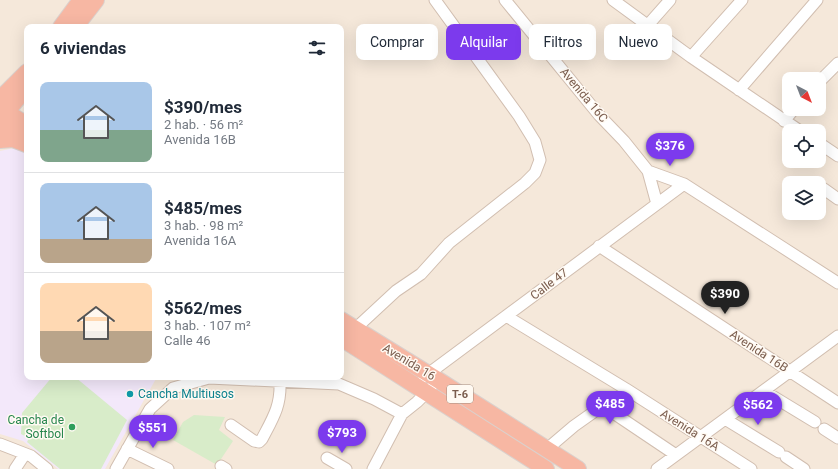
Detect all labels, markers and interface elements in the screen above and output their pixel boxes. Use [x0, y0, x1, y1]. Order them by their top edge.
chip: Comprar [356, 24, 438, 60]
chip: Alquilar [446, 24, 521, 60]
chip: Filtros [529, 24, 596, 60]
chip: Nuevo [604, 24, 672, 60]
icon: filters [306, 37, 328, 59]
text: 6 viviendas [40, 38, 126, 58]
street label: Avenida 16C [557, 65, 611, 125]
north arrow [782, 72, 826, 116]
map controls [782, 72, 826, 220]
text: $390/mes [164, 97, 242, 117]
icon: home [72, 98, 120, 146]
text: 2 hab. · 56 m² [164, 117, 243, 132]
button: locate [782, 124, 826, 168]
text: Avenida 16B [164, 132, 236, 147]
pin: $376 [646, 133, 694, 167]
text: $376 [655, 138, 685, 153]
button: layers [782, 176, 826, 220]
text: $485/mes [164, 198, 242, 218]
icon: home [72, 199, 120, 247]
text: 3 hab. · 98 m² [164, 218, 243, 233]
text: Avenida 16A [164, 233, 236, 248]
street label: Calle 47 [528, 265, 571, 303]
pin: $390 [701, 281, 749, 315]
text: $390 [710, 286, 740, 301]
text: $562/mes [164, 298, 242, 318]
icon: home [72, 299, 120, 347]
text: 3 hab. · 107 m² [164, 318, 251, 333]
street label: Avenida 16B [727, 327, 791, 375]
text: Calle 46 [164, 333, 211, 348]
street label: Avenida 16 [380, 341, 438, 383]
road number: T-6 [447, 385, 473, 403]
place label: Cancha Multiusos [138, 387, 234, 401]
marker: Cancha Multiusos [125, 389, 135, 399]
pin: $485 [586, 391, 634, 425]
pin: $562 [734, 392, 782, 426]
text: $485 [595, 396, 625, 411]
text: $562 [743, 397, 773, 412]
street label: Avenida 16A [658, 406, 722, 454]
place label: Cancha de Softbol [8, 413, 64, 441]
pin: $551 [129, 415, 177, 449]
text: $551 [138, 420, 168, 435]
pin: $793 [318, 420, 366, 454]
marker: Cancha de Softbol [67, 422, 77, 432]
text: $793 [327, 425, 357, 440]

